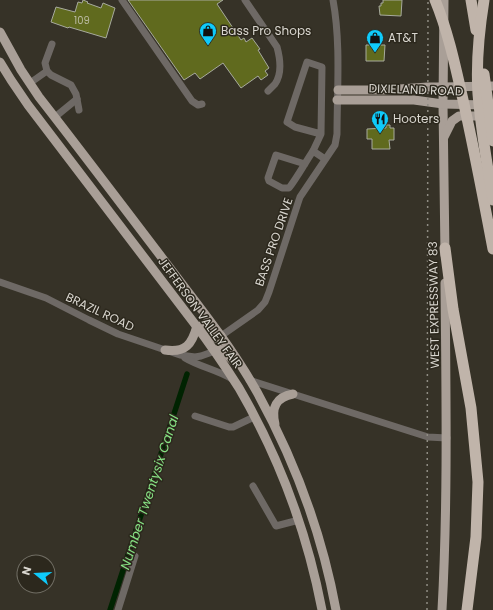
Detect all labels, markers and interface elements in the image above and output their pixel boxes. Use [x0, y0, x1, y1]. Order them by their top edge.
house number: 109 [74, 13, 90, 28]
shop icon: Bass Pro Shops [198, 21, 218, 46]
place label: Bass Pro Shops [221, 22, 311, 39]
shop icon: AT&T [365, 28, 385, 53]
place label: AT&T [388, 29, 418, 46]
street label: DIXIELAND ROAD [368, 79, 464, 100]
restaurant icon: Hooters [370, 109, 390, 134]
place label: Hooters [393, 110, 439, 127]
street label: BASS PRO DRIVE [250, 195, 297, 288]
street label: WEST EXPRESSWAY 83 [424, 241, 443, 369]
street label: JEFFERSON VALLEY FAIR [154, 254, 247, 372]
street label: BRAZIL ROAD [63, 288, 137, 335]
water label: Number Twentysix Canal [115, 412, 184, 572]
north arrow [16, 554, 56, 594]
text: N [18, 564, 35, 577]

